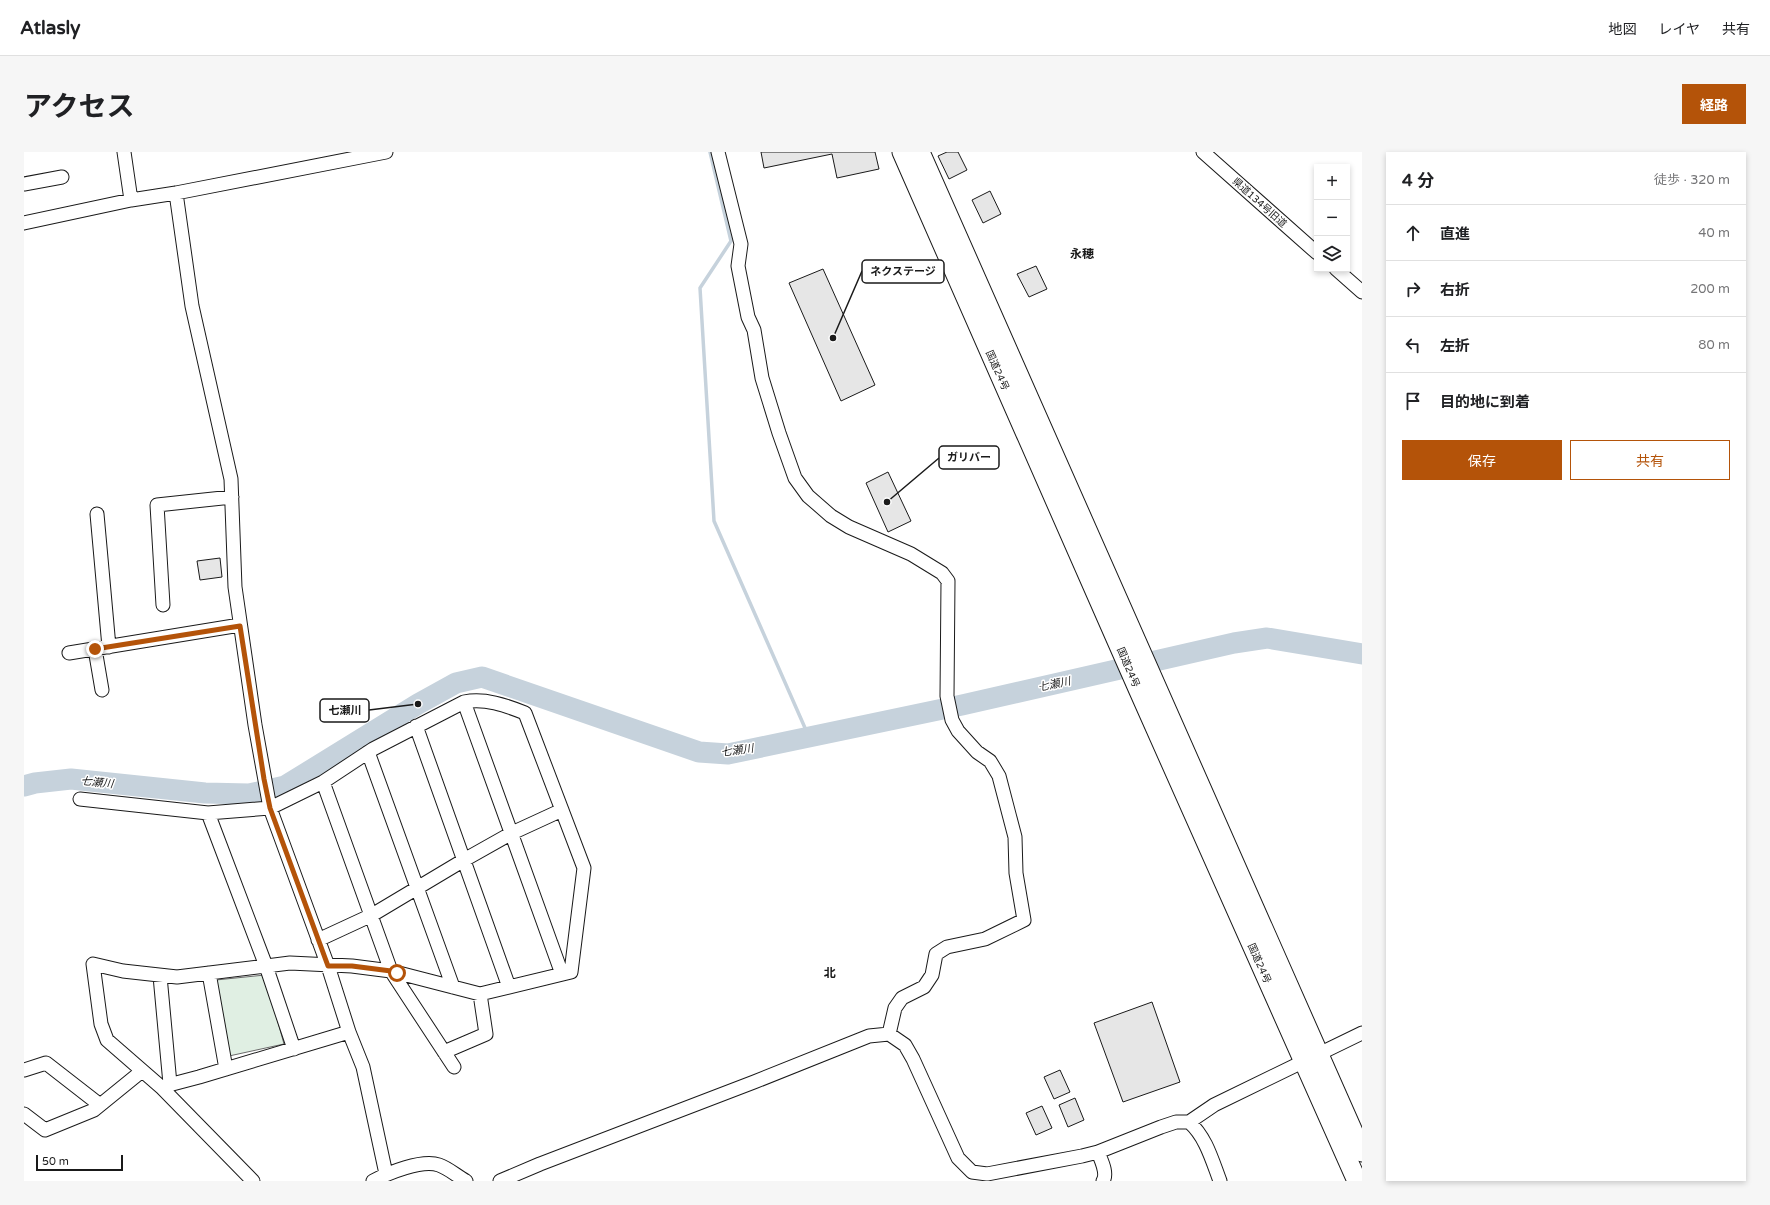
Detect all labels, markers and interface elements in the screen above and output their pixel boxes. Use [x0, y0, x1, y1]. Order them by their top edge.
text: Atlasly [20, 17, 80, 39]
text: 地図 [1608, 21, 1636, 38]
text: レイヤ [1658, 21, 1700, 38]
text: 共有 [1722, 21, 1750, 38]
button: 経路 [1682, 84, 1746, 124]
text: アクセス [24, 90, 135, 124]
map controls [1314, 164, 1350, 272]
button: + [1314, 164, 1350, 200]
text: 4 分 [1402, 170, 1434, 191]
text: 徒歩 · 320 m [1654, 172, 1730, 188]
street label: 県道134号旧道 [1230, 175, 1289, 230]
button: − [1314, 200, 1350, 236]
icon: ahead [1402, 222, 1424, 244]
text: 直進 [1440, 225, 1470, 243]
text: 40 m [1698, 225, 1730, 241]
button: layers [1314, 236, 1350, 272]
district label: 永穂 [1070, 247, 1094, 261]
callout: ネクステージ [862, 260, 944, 283]
text: ネクステージ [870, 265, 936, 278]
icon: right [1402, 278, 1424, 300]
text: 右折 [1440, 281, 1470, 299]
text: 200 m [1690, 281, 1730, 297]
icon: left [1402, 334, 1424, 356]
text: 左折 [1440, 337, 1470, 355]
text: 80 m [1698, 337, 1730, 353]
street label: 国道24号 [983, 349, 1011, 392]
icon: arrive [1402, 390, 1424, 412]
text: 目的地に到着 [1440, 393, 1530, 411]
button: 保存 [1402, 440, 1562, 480]
button: 共有 [1570, 440, 1730, 480]
callout: ガリバー [939, 446, 999, 469]
text: ガリバー [947, 451, 991, 464]
route end [86, 640, 104, 658]
street label: 国道24号 [1114, 645, 1142, 689]
water label: 七瀬川 [1037, 674, 1073, 694]
callout: 七瀬川 [320, 699, 369, 722]
text: 七瀬川 [329, 704, 362, 717]
water label: 七瀬川 [720, 742, 755, 759]
water label: 七瀬川 [80, 774, 115, 791]
street label: 国道24号 [1245, 942, 1273, 985]
route start [388, 964, 406, 982]
district label: 北 [824, 966, 836, 980]
scale bar [36, 1153, 123, 1172]
text: 50 m [42, 1155, 69, 1168]

